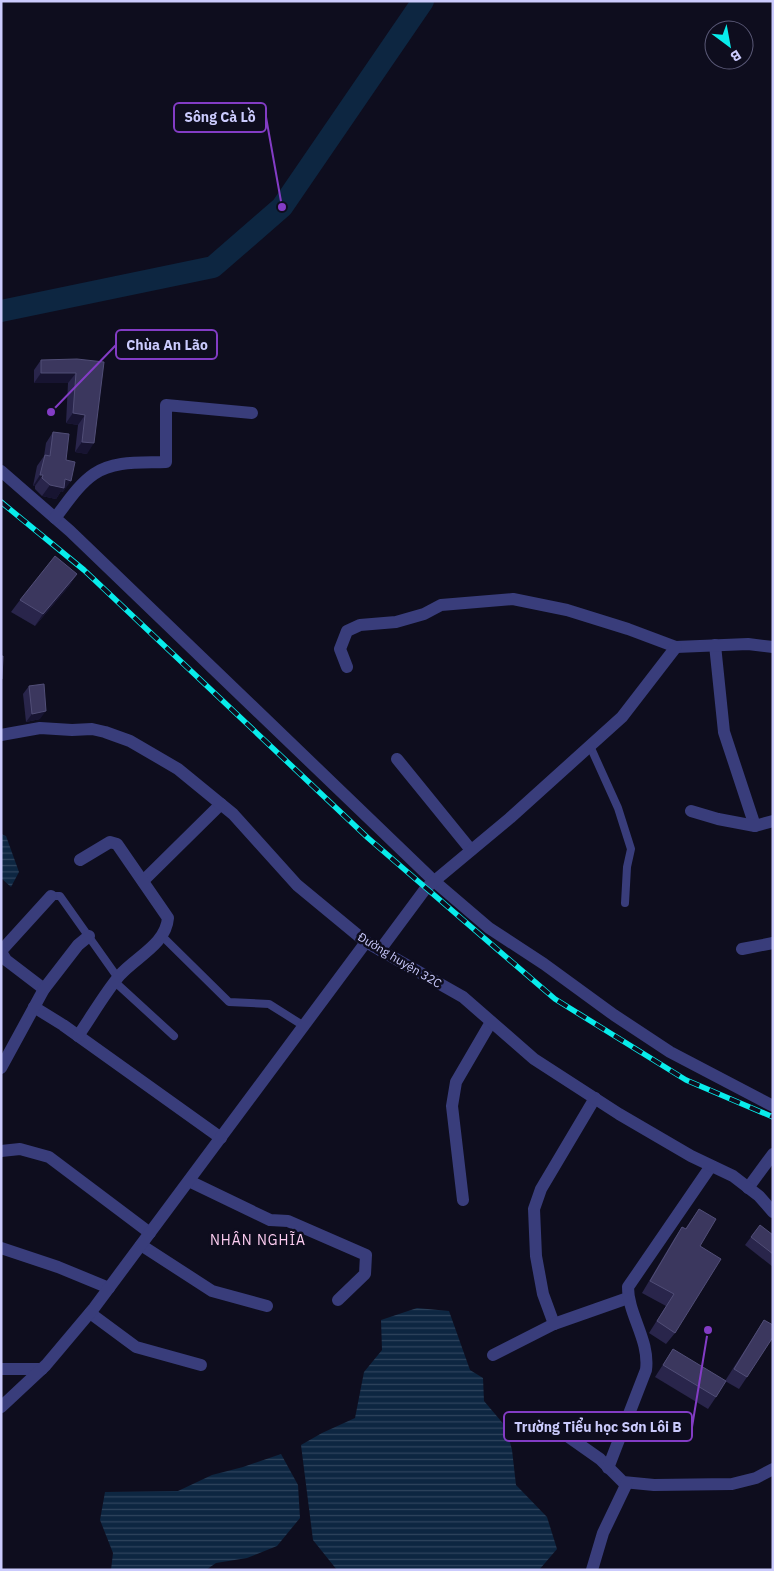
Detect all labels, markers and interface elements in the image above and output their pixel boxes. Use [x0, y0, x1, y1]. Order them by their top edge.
north arrow [704, 20, 754, 70]
text: B [727, 46, 745, 66]
callout: Sông Cà Lồ [174, 103, 266, 132]
text: Sông Cà Lồ [184, 107, 256, 126]
callout: Chùa An Lão [116, 330, 217, 359]
text: Chùa An Lão [126, 336, 208, 354]
street label: Đường huyện 32C [355, 929, 445, 991]
district label: NHÂN NGHĨA [210, 1231, 306, 1249]
callout: Trường Tiểu học Sơn Lôi B [504, 1412, 692, 1441]
text: Trường Tiểu học Sơn Lôi B [514, 1417, 682, 1436]

